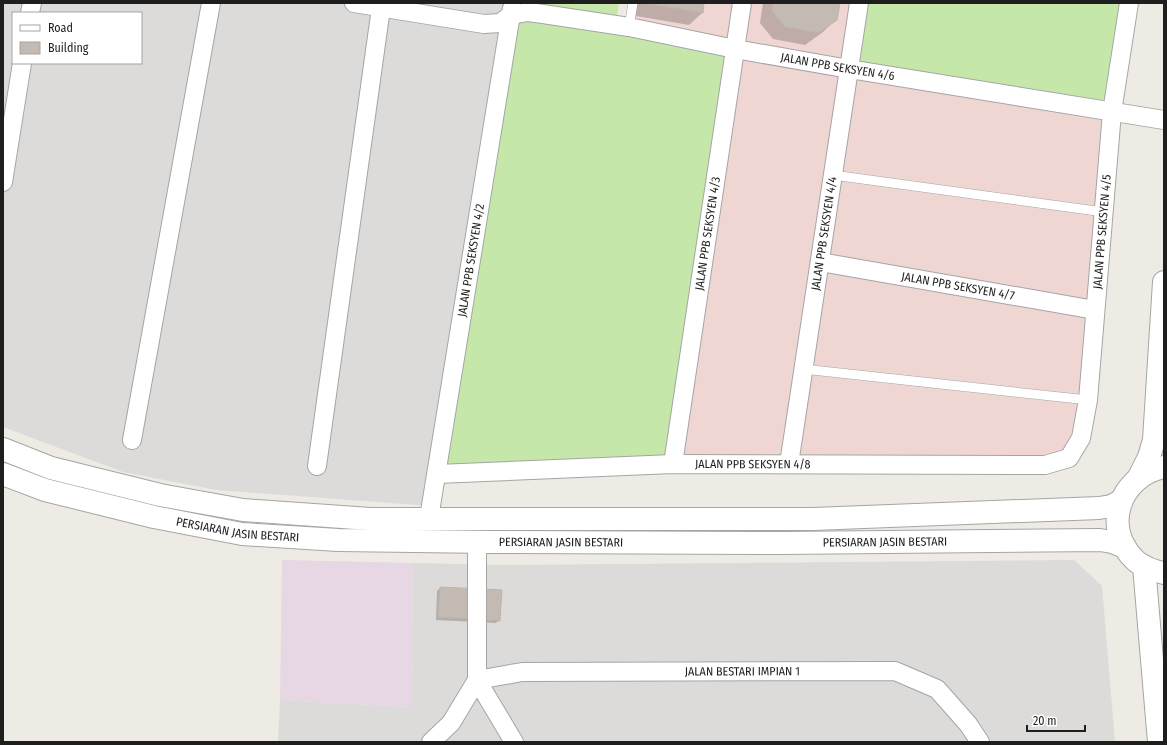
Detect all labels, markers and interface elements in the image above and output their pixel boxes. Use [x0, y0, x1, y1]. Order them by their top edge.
legend [12, 12, 142, 64]
text: Road [48, 21, 73, 35]
text: Building [48, 41, 89, 55]
street label: JALAN PPB SEKSYEN 4/6 [779, 50, 896, 83]
street label: JALAN PPB SEKSYEN 4/5 [1090, 173, 1114, 290]
street label: JALAN PPB SEKSYEN 4/3 [692, 176, 723, 291]
street label: JALAN PPB SEKSYEN 4/4 [808, 176, 840, 292]
street label: JALAN PPB SEKSYEN 4/2 [455, 203, 487, 318]
street label: JALAN PPB SEKSYEN 4/7 [900, 269, 1016, 303]
street label: JALAN PPB SEKSYEN 4/8 [695, 457, 811, 471]
street label: PERSIARAN JASIN BESTARI [175, 514, 300, 545]
street label: PERSIARAN JASIN BESTARI [823, 534, 947, 550]
street label: PERSIARAN JASIN BESTARI [499, 535, 623, 549]
street label: JALAN BESTARI IMPIAN 1 [685, 664, 800, 679]
scale bar [1027, 707, 1085, 733]
text: 20 m [1033, 714, 1057, 728]

